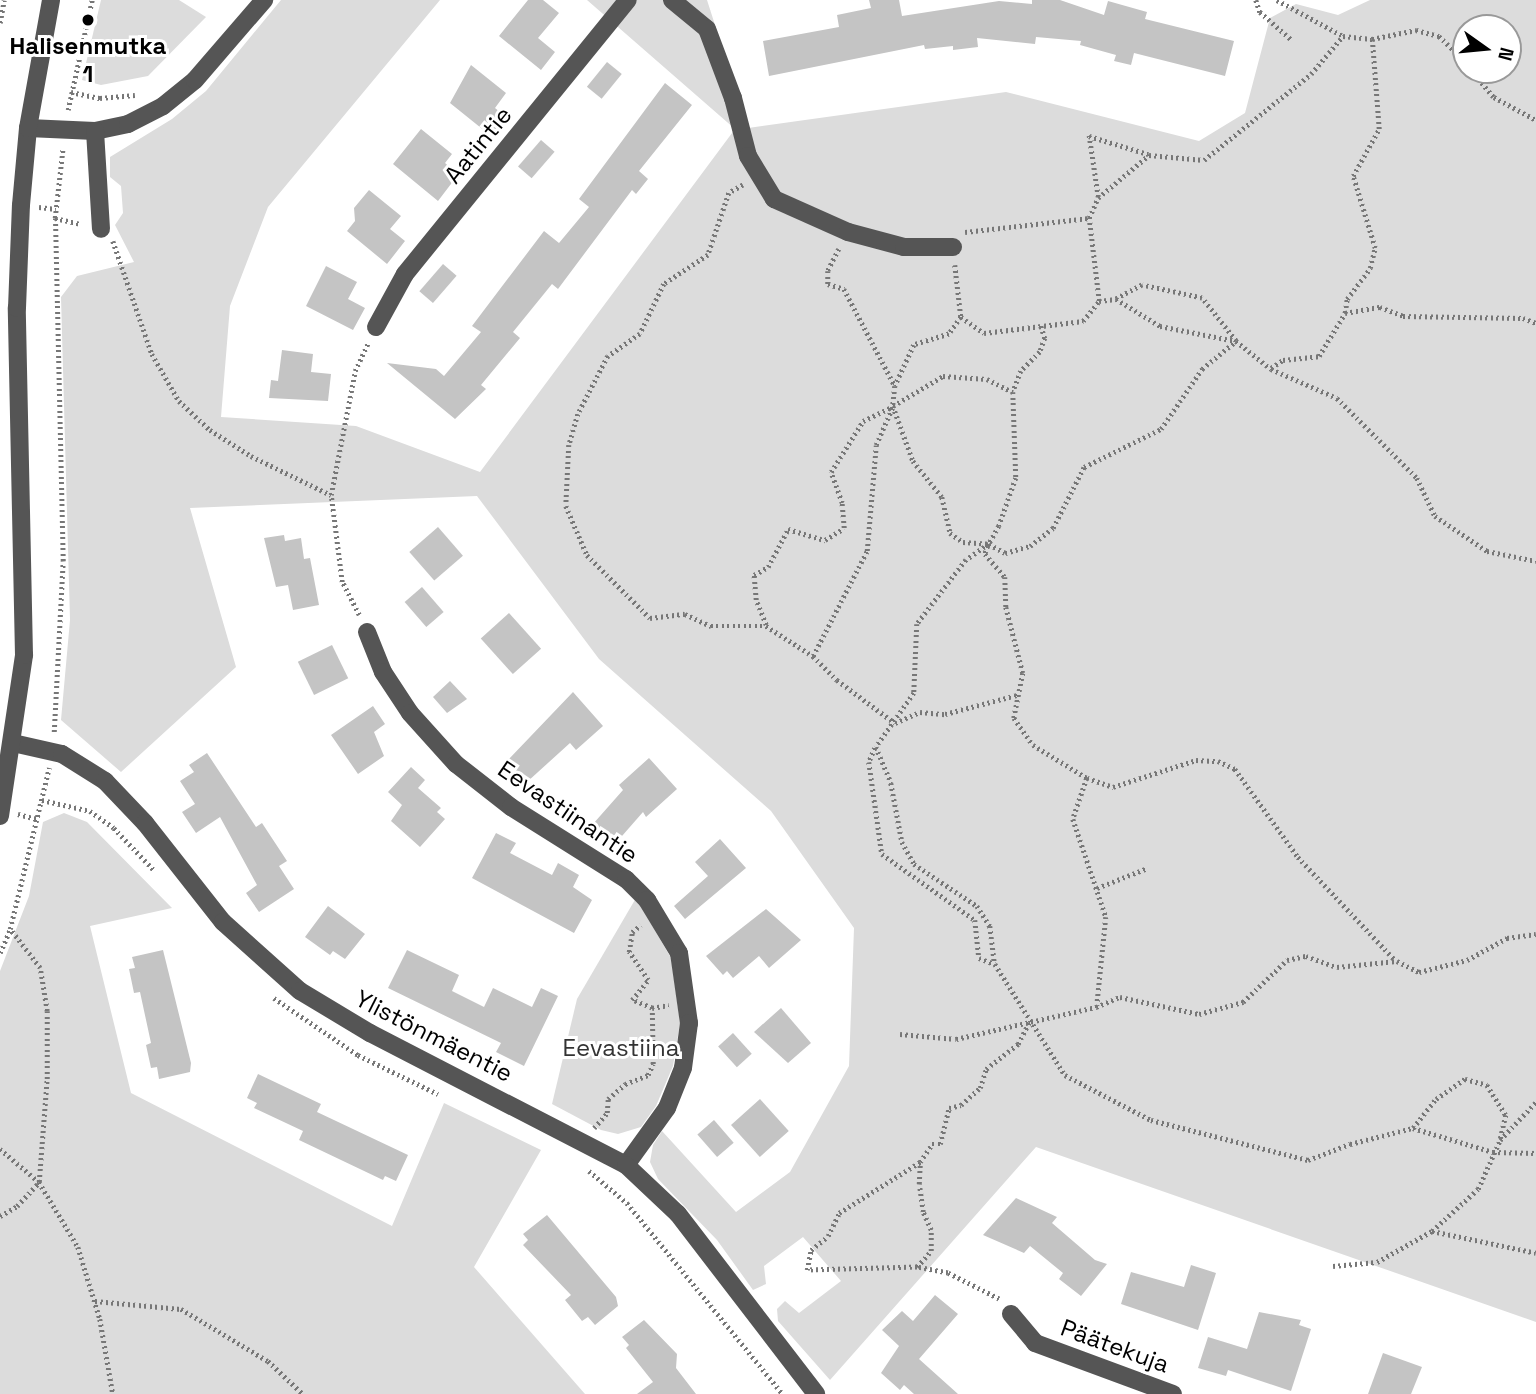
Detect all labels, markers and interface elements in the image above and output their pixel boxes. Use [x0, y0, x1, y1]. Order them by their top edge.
marker: Halisenmutka 1 [80, 12, 96, 28]
north arrow [1452, 14, 1522, 84]
place label: Halisenmutka 1 [10, 32, 166, 88]
text: N [1492, 45, 1520, 63]
street label: Aatintie [438, 101, 518, 189]
street label: Eevastiinantie [493, 755, 643, 869]
street label: Ylistönmäentie [351, 984, 517, 1088]
park label: Eevastiina [562, 1034, 680, 1062]
street label: Päätekuja [1057, 1313, 1173, 1379]

